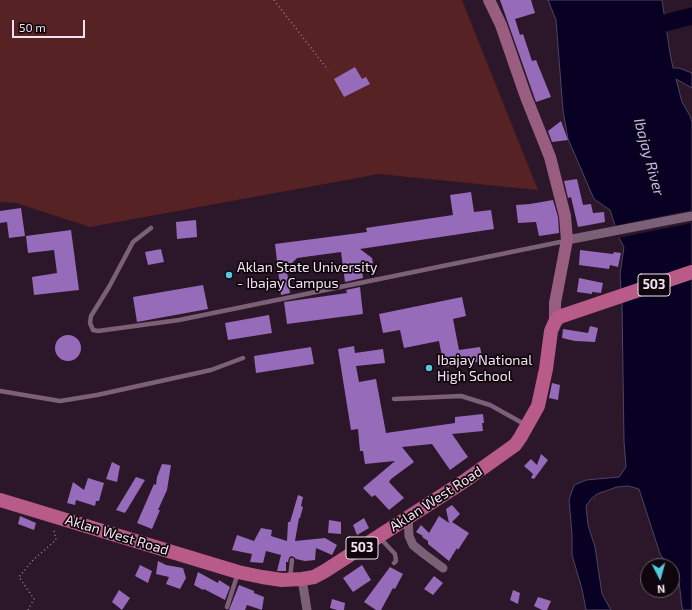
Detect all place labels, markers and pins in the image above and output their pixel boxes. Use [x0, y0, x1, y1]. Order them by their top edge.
place label: Aklan State University - Ibajay Campus [237, 259, 377, 292]
marker: Aklan State University - Ibajay Campus [224, 270, 234, 280]
place label: Ibajay National High School [437, 352, 532, 384]
marker: Ibajay National High School [424, 363, 434, 373]

